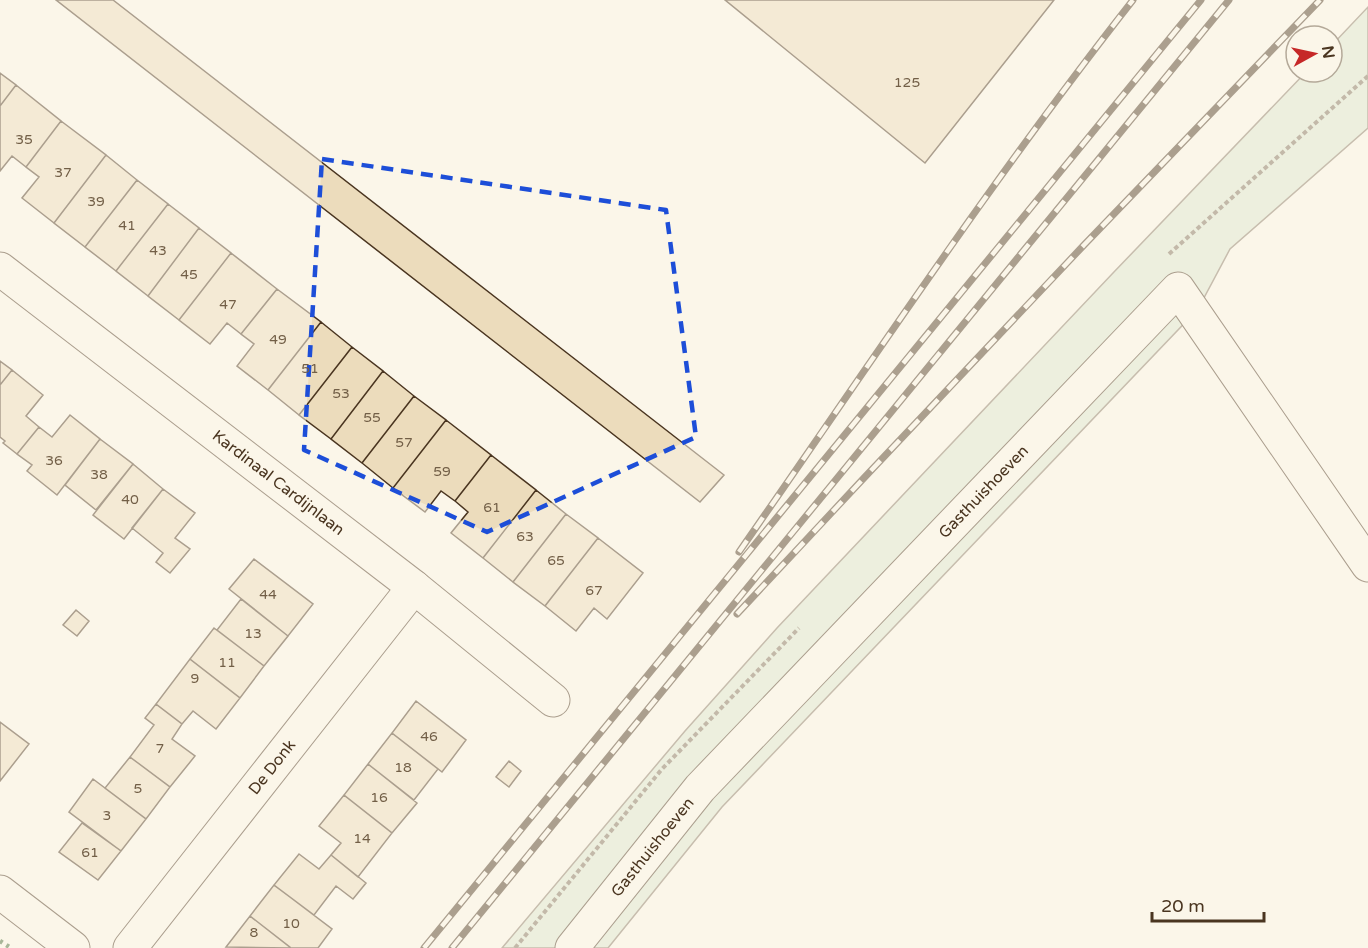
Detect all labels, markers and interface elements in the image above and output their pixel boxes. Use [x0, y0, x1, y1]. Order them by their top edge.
north arrow [1284, 24, 1344, 84]
text: N [1317, 44, 1339, 60]
house number: 125 [894, 74, 920, 91]
house number: 35 [15, 131, 33, 148]
house number: 37 [54, 164, 72, 181]
house number: 39 [87, 193, 105, 210]
house number: 41 [118, 217, 136, 234]
house number: 43 [149, 242, 167, 259]
house number: 45 [180, 266, 198, 283]
house number: 47 [219, 296, 237, 313]
house number: 49 [269, 331, 287, 348]
house number: 51 [301, 360, 319, 377]
house number: 53 [332, 385, 350, 402]
house number: 55 [363, 409, 381, 426]
street label: Kardinaal Cardijnlaan [208, 426, 348, 540]
house number: 57 [395, 434, 413, 451]
street label: Gasthuishoeven [934, 441, 1033, 543]
house number: 36 [45, 452, 63, 469]
house number: 59 [433, 463, 451, 480]
house number: 38 [90, 466, 108, 483]
house number: 40 [121, 491, 139, 508]
house number: 61 [483, 499, 501, 516]
house number: 63 [516, 528, 534, 545]
house number: 65 [547, 552, 565, 569]
house number: 67 [585, 582, 603, 599]
house number: 44 [259, 586, 277, 603]
house number: 13 [244, 625, 262, 642]
house number: 11 [218, 654, 236, 671]
house number: 9 [191, 670, 199, 687]
house number: 46 [420, 728, 438, 745]
street label: De Donk [244, 735, 300, 799]
house number: 7 [156, 740, 164, 757]
house number: 18 [394, 759, 412, 776]
house number: 5 [134, 780, 142, 797]
house number: 16 [370, 789, 388, 806]
street label: Gasthuishoeven [607, 794, 698, 901]
house number: 3 [103, 807, 111, 824]
house number: 14 [353, 830, 371, 847]
house number: 61 [81, 844, 99, 861]
scale bar [1152, 885, 1264, 923]
text: 20 m [1161, 895, 1205, 917]
house number: 10 [282, 915, 300, 932]
house number: 8 [250, 924, 259, 941]

